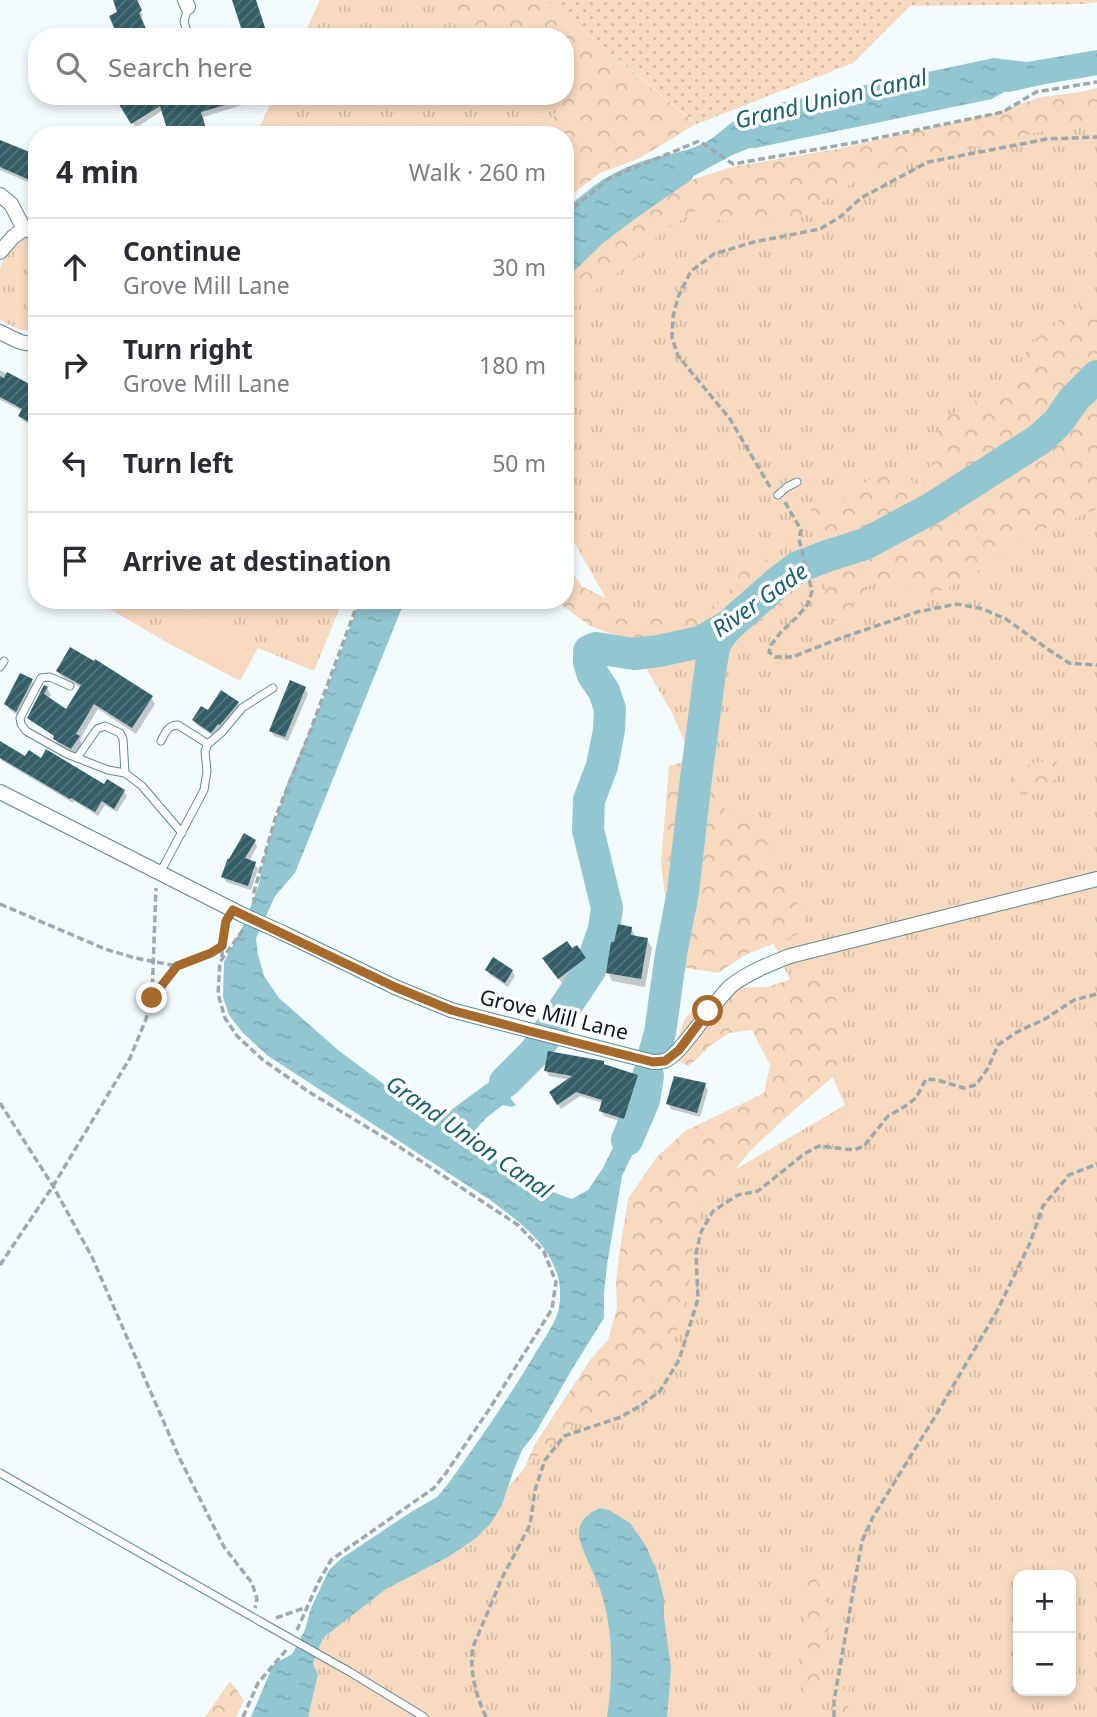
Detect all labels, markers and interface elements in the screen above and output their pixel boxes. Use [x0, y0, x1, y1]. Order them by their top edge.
search box [28, 28, 574, 105]
icon: search [52, 48, 90, 86]
text: Search here [108, 49, 253, 85]
water label: Grand Union Canal [732, 60, 931, 136]
text: 4 min [56, 151, 139, 192]
text: Walk · 260 m [409, 156, 546, 188]
text: Continue [123, 233, 241, 269]
icon: ahead [56, 248, 94, 286]
text: 30 m [492, 251, 546, 283]
text: Grove Mill Lane [123, 269, 290, 301]
text: Turn right [123, 331, 253, 367]
icon: right [56, 346, 94, 384]
text: 180 m [479, 349, 546, 381]
text: Grove Mill Lane [123, 367, 290, 399]
icon: left [56, 444, 94, 482]
text: Turn left [123, 445, 234, 481]
text: 50 m [492, 447, 546, 479]
icon: arrive [56, 542, 94, 580]
text: Arrive at destination [123, 543, 392, 579]
water label: River Gade [705, 555, 814, 644]
route end [136, 982, 167, 1013]
street label: Grove Mill Lane [477, 982, 631, 1046]
route start [692, 995, 723, 1026]
water label: Grand Union Canal [380, 1067, 560, 1206]
map controls [1013, 1570, 1076, 1696]
button: + [1013, 1570, 1076, 1633]
button: − [1013, 1633, 1076, 1696]

